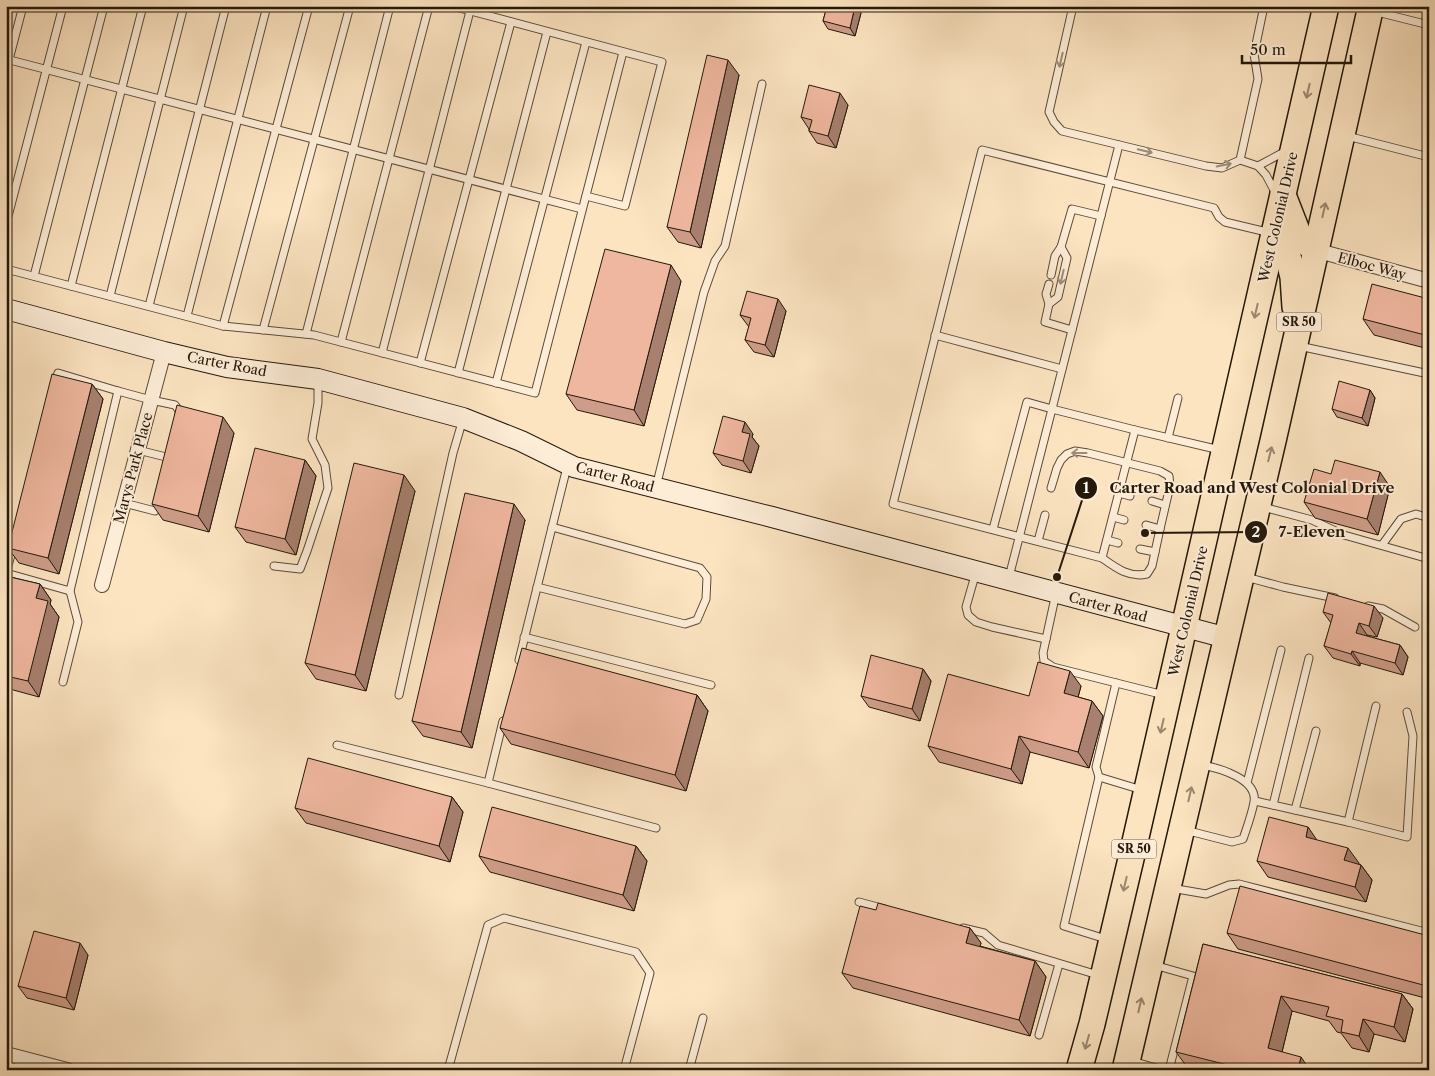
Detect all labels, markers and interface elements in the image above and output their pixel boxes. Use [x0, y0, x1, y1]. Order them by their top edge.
scale bar [1242, 32, 1351, 64]
text: 50 m [1250, 40, 1286, 59]
one-way arrow [1055, 51, 1065, 67]
one-way arrow [1303, 82, 1312, 98]
one-way arrow [1137, 147, 1153, 156]
street label: West Colonial Drive [1254, 150, 1302, 285]
one-way arrow [1215, 160, 1231, 170]
one-way arrow [1320, 202, 1329, 218]
street label: Elboc Way [1336, 248, 1408, 284]
one-way arrow [1057, 268, 1066, 284]
one-way arrow [1251, 302, 1260, 318]
road number: SR 50 [1276, 313, 1322, 332]
street label: Carter Road [186, 347, 269, 381]
street label: Marys Park Place [109, 410, 157, 526]
one-way arrow [1266, 446, 1275, 462]
one-way arrow [1072, 448, 1088, 457]
street label: Carter Road [574, 458, 657, 496]
callout: Carter Road and West Colonial Drive [1074, 473, 1404, 503]
text: 1 [1083, 478, 1090, 497]
text: Carter Road and West Colonial Drive [1110, 478, 1395, 497]
callout: 7-Eleven [1244, 517, 1355, 547]
text: 2 [1252, 522, 1261, 541]
text: 7-Eleven [1279, 522, 1346, 541]
street label: West Colonial Drive [1164, 544, 1212, 679]
street label: Carter Road [1067, 588, 1150, 626]
one-way arrow [1157, 717, 1166, 733]
one-way arrow [1186, 786, 1195, 802]
road number: SR 50 [1112, 840, 1156, 859]
one-way arrow [1120, 875, 1129, 891]
one-way arrow [1136, 998, 1145, 1014]
one-way arrow [1082, 1033, 1091, 1049]

